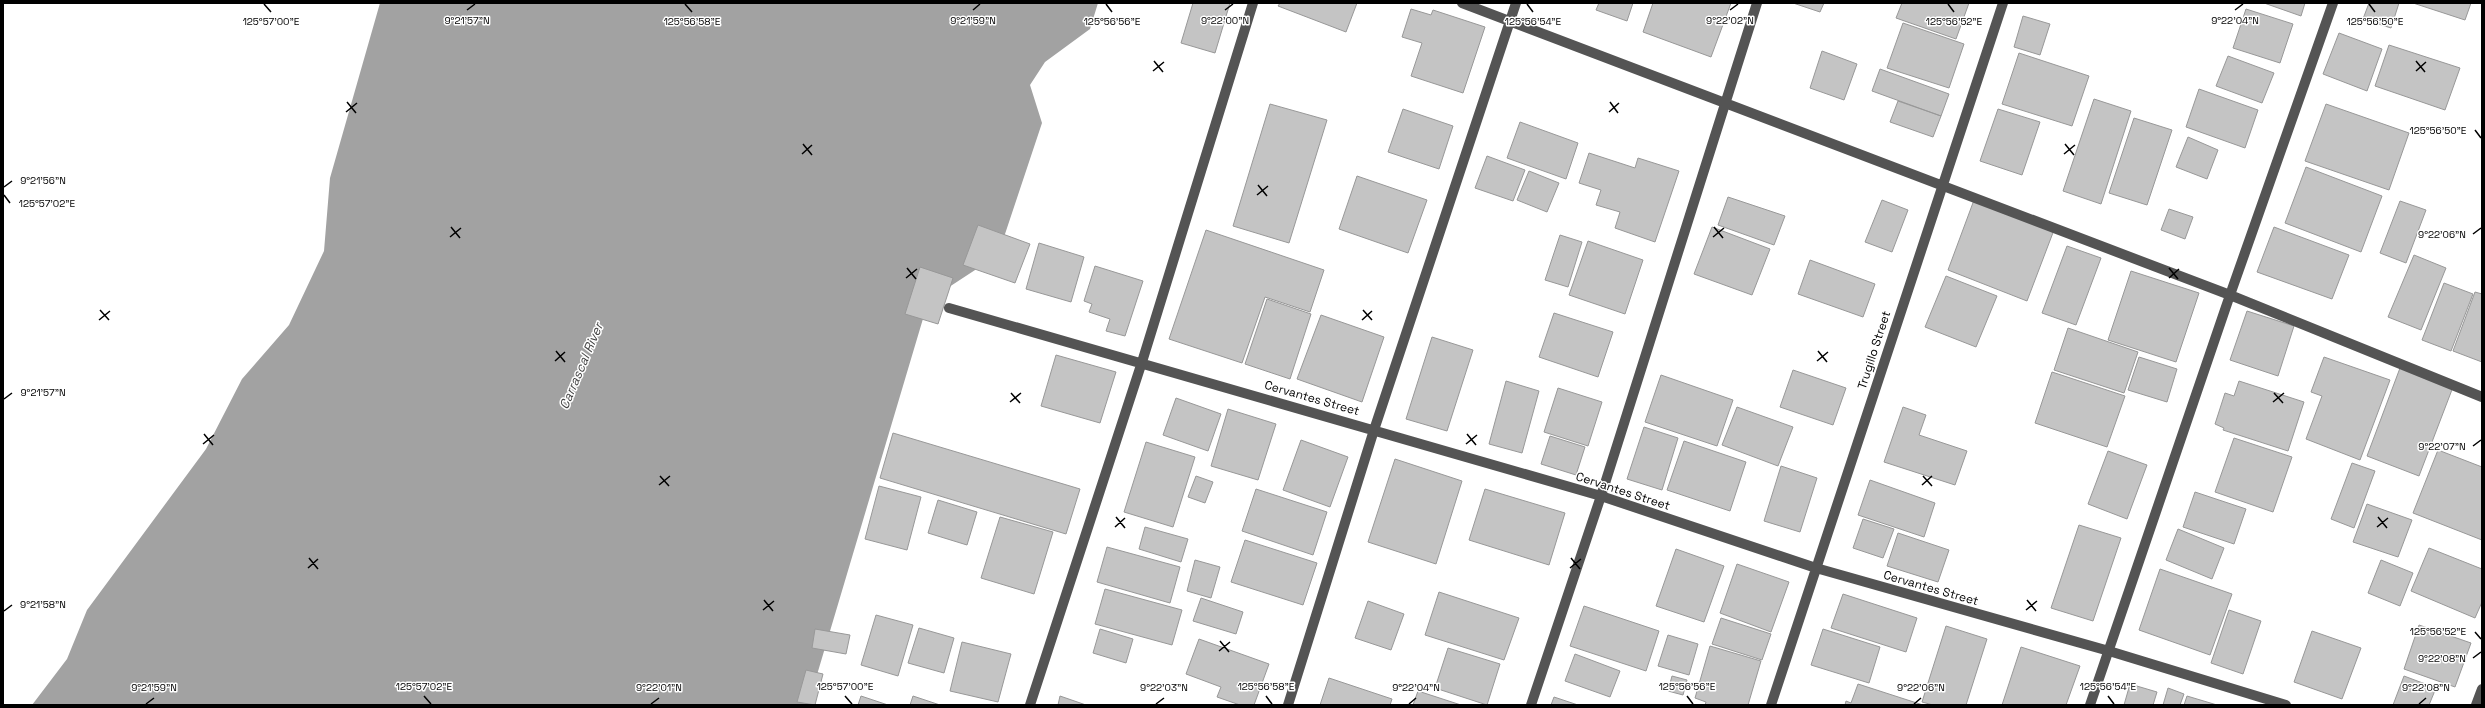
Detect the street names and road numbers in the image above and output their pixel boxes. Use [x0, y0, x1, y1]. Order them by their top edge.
street label: Trugillo Street [1854, 309, 1894, 391]
street label: Cervantes Street [1263, 377, 1361, 419]
street label: Cervantes Street [1574, 468, 1672, 514]
street label: Cervantes Street [1882, 567, 1980, 609]

